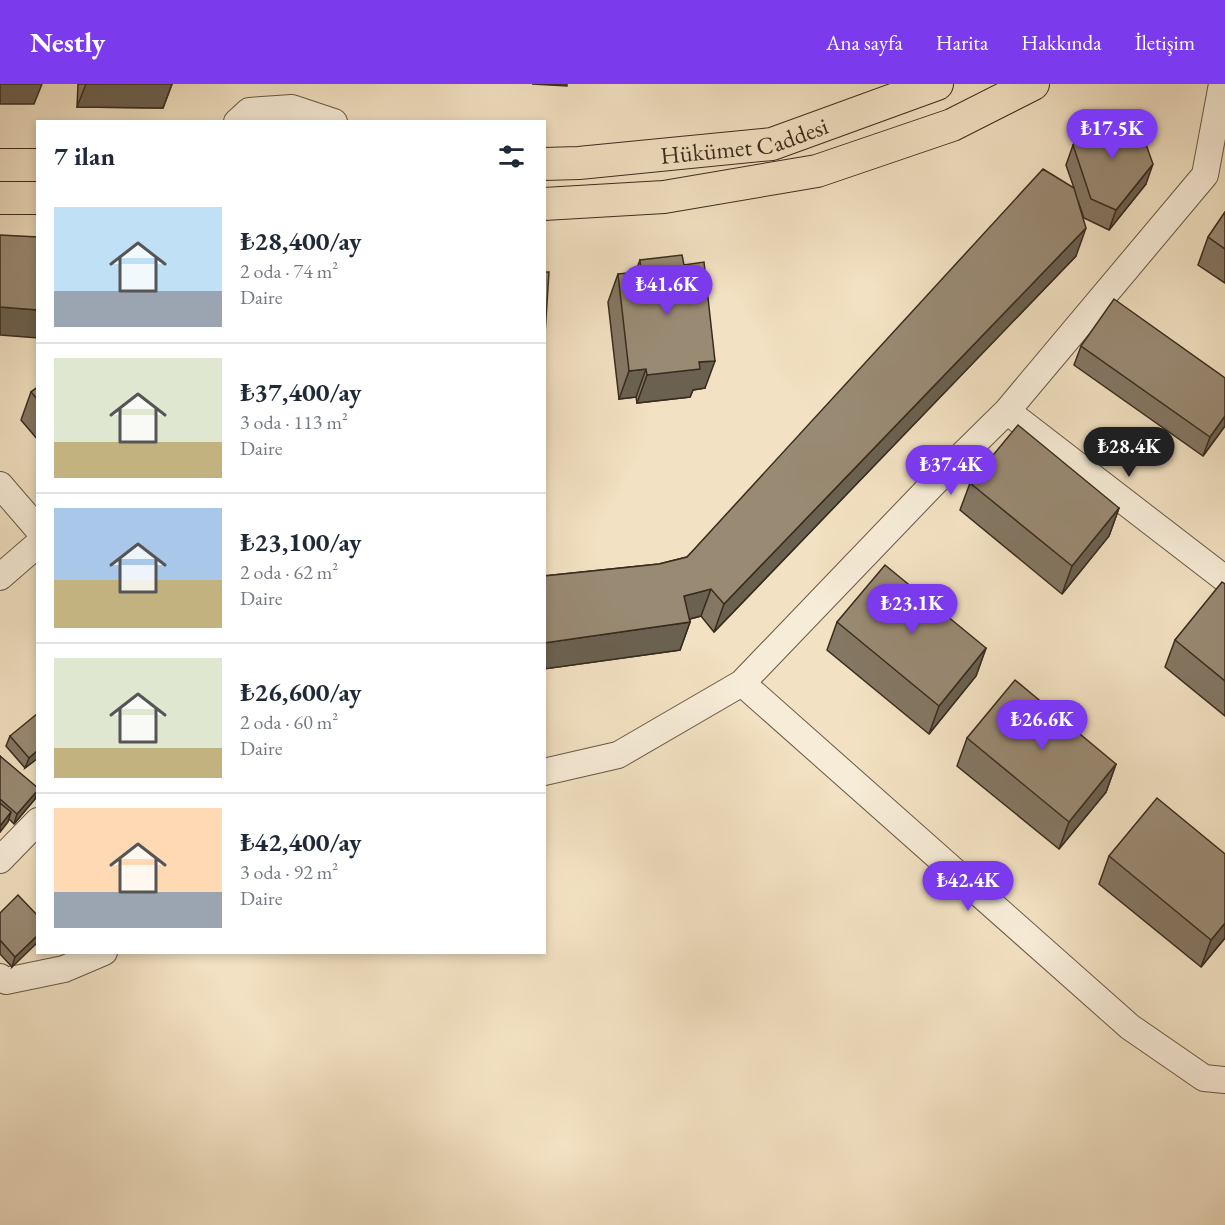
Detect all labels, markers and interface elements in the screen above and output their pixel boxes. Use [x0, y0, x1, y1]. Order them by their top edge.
text: Nestly [30, 24, 105, 60]
text: Ana sayfa [826, 29, 903, 56]
text: Harita [936, 29, 988, 56]
text: Hakkında [1021, 29, 1102, 56]
text: İletişim [1135, 29, 1195, 56]
street label: Hükümet Caddesi [659, 109, 832, 170]
pin: ₺17.5K [1063, 109, 1161, 160]
text: ₺17.5K [1081, 115, 1143, 141]
text: 7 ilan [54, 139, 115, 173]
icon: filters [495, 140, 528, 173]
text: ₺28,400/ay [240, 224, 362, 258]
icon: home [102, 231, 174, 303]
text: 2 oda · 74 m² [240, 258, 338, 284]
pin: ₺41.6K [618, 265, 716, 316]
text: ₺41.6K [636, 271, 698, 297]
text: Daire [240, 284, 282, 310]
text: ₺37,400/ay [240, 375, 362, 409]
icon: home [102, 382, 174, 454]
text: 3 oda · 113 m² [240, 409, 348, 435]
pin: ₺28.4K [1080, 427, 1178, 478]
text: ₺28.4K [1098, 433, 1160, 459]
text: Daire [240, 435, 282, 461]
pin: ₺37.4K [902, 445, 1000, 496]
text: ₺37.4K [920, 451, 982, 477]
text: ₺23,100/ay [240, 525, 362, 559]
icon: home [102, 532, 174, 604]
text: 2 oda · 62 m² [240, 559, 338, 585]
pin: ₺23.1K [863, 584, 961, 635]
text: Daire [240, 585, 282, 611]
text: ₺23.1K [881, 590, 943, 616]
text: ₺26,600/ay [240, 675, 362, 709]
icon: home [102, 682, 174, 754]
pin: ₺26.6K [993, 700, 1091, 751]
text: ₺26.6K [1011, 706, 1073, 732]
text: 2 oda · 60 m² [240, 709, 338, 735]
text: Daire [240, 735, 282, 761]
text: ₺42,400/ay [240, 825, 362, 859]
icon: home [102, 832, 174, 904]
text: 3 oda · 92 m² [240, 859, 338, 885]
pin: ₺42.4K [919, 861, 1017, 912]
text: ₺42.4K [937, 867, 999, 893]
text: Daire [240, 885, 282, 911]

